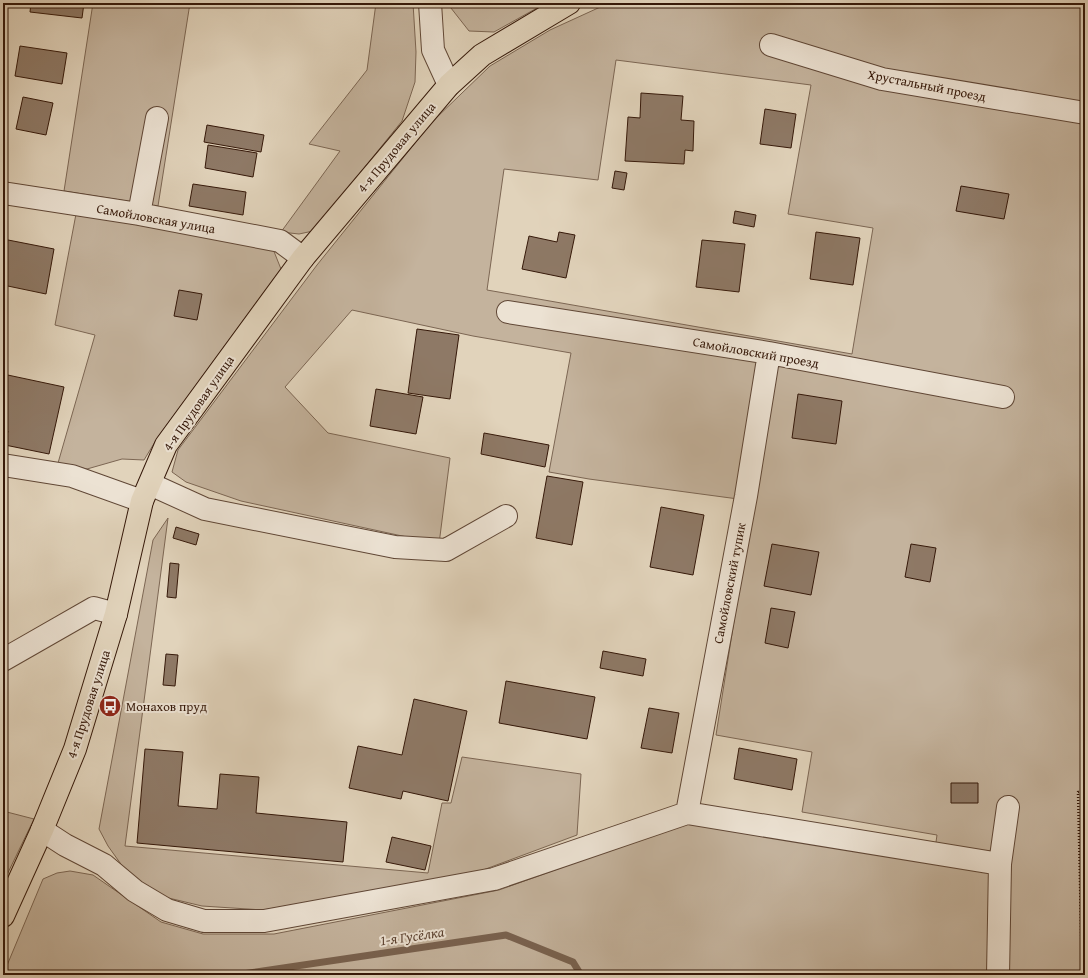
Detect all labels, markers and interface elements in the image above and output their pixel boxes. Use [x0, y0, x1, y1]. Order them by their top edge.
street label: Хрустальный проезд [866, 65, 988, 106]
street label: 4-я Прудовая улица [353, 97, 440, 197]
street label: Самойловская улица [95, 199, 218, 238]
street label: Самойловский проезд [691, 332, 820, 373]
street label: 4-я Прудовая улица [158, 351, 239, 455]
street label: Самойловский тупик [708, 521, 751, 645]
street label: 4-я Прудовая улица [62, 647, 115, 761]
bus stop icon: Монахов пруд [97, 693, 123, 719]
place label: Монахов пруд [126, 697, 207, 716]
water label: 1-я Гусёлка [379, 922, 446, 950]

